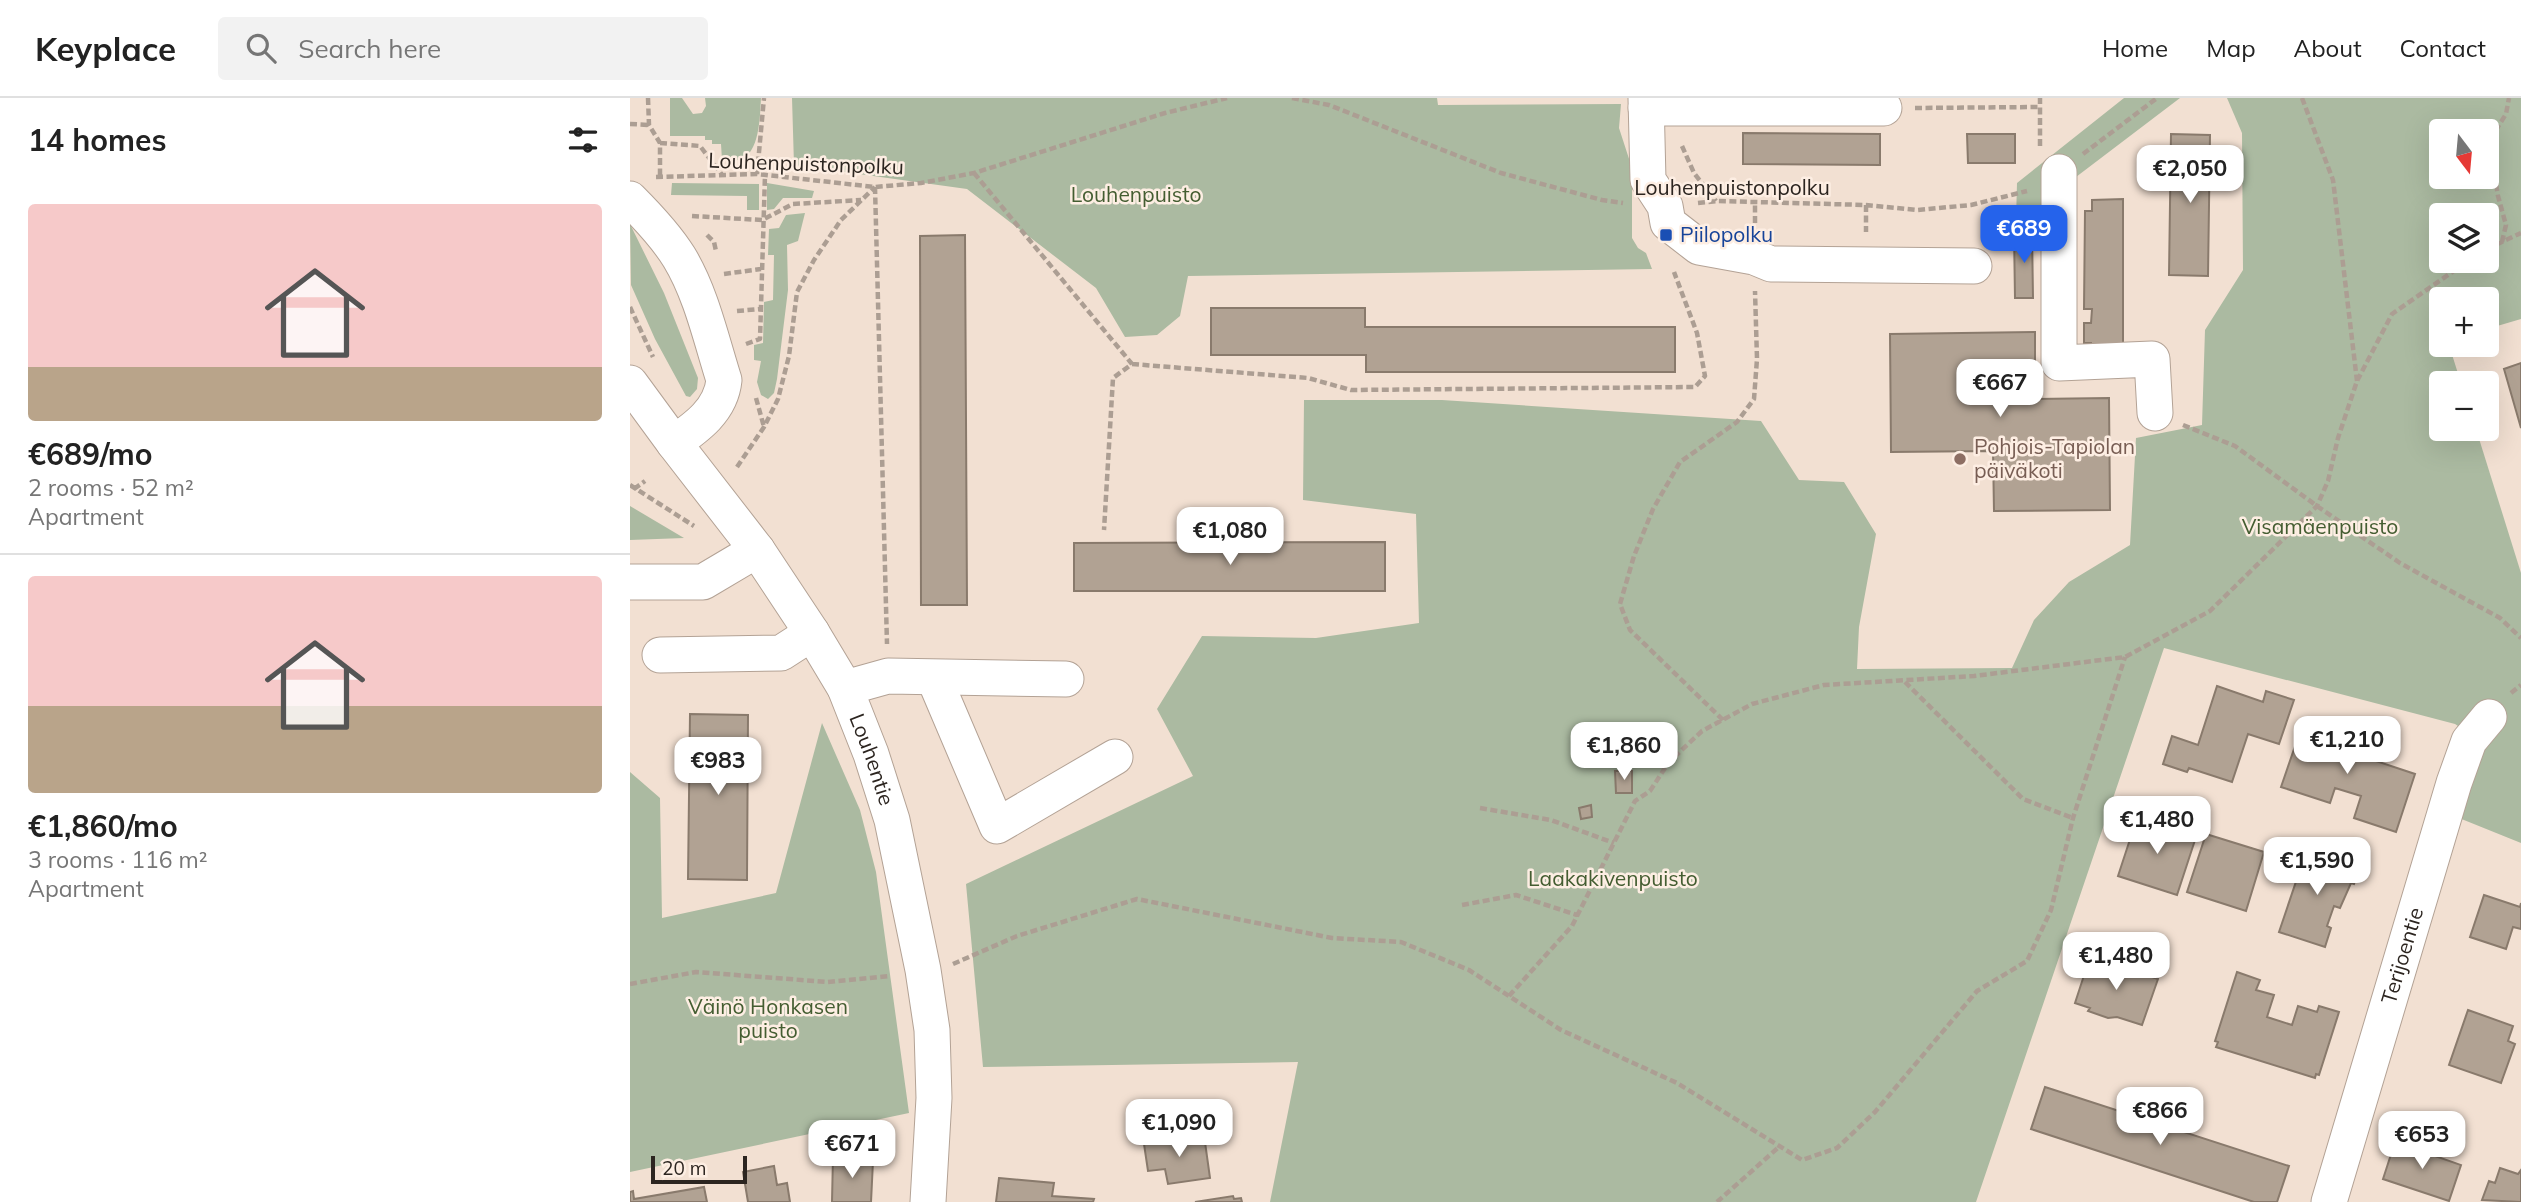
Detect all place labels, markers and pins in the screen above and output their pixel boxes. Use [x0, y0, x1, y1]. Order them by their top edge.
pin: €2,050 [2133, 146, 2247, 205]
pin: €689 [1983, 206, 2065, 265]
place label: Piilopolku [1680, 221, 1773, 247]
marker: Piilopolku [1658, 227, 1674, 243]
pin: €667 [1959, 360, 2041, 419]
place label: Pohjois-Tapiolan päiväkoti [1974, 433, 2135, 483]
marker: Pohjois-Tapiolan päiväkoti [1952, 451, 1968, 467]
pin: €1,080 [1173, 508, 1287, 567]
pin: €1,210 [2290, 716, 2404, 776]
pin: €1,860 [1567, 722, 1681, 782]
pin: €983 [677, 738, 759, 797]
pin: €1,480 [2100, 796, 2214, 856]
pin: €1,590 [2260, 838, 2374, 897]
pin: €1,480 [2059, 932, 2173, 992]
pin: €866 [2119, 1088, 2201, 1147]
pin: €1,090 [1122, 1100, 1236, 1159]
pin: €653 [2381, 1112, 2463, 1171]
pin: €671 [811, 1121, 893, 1180]

